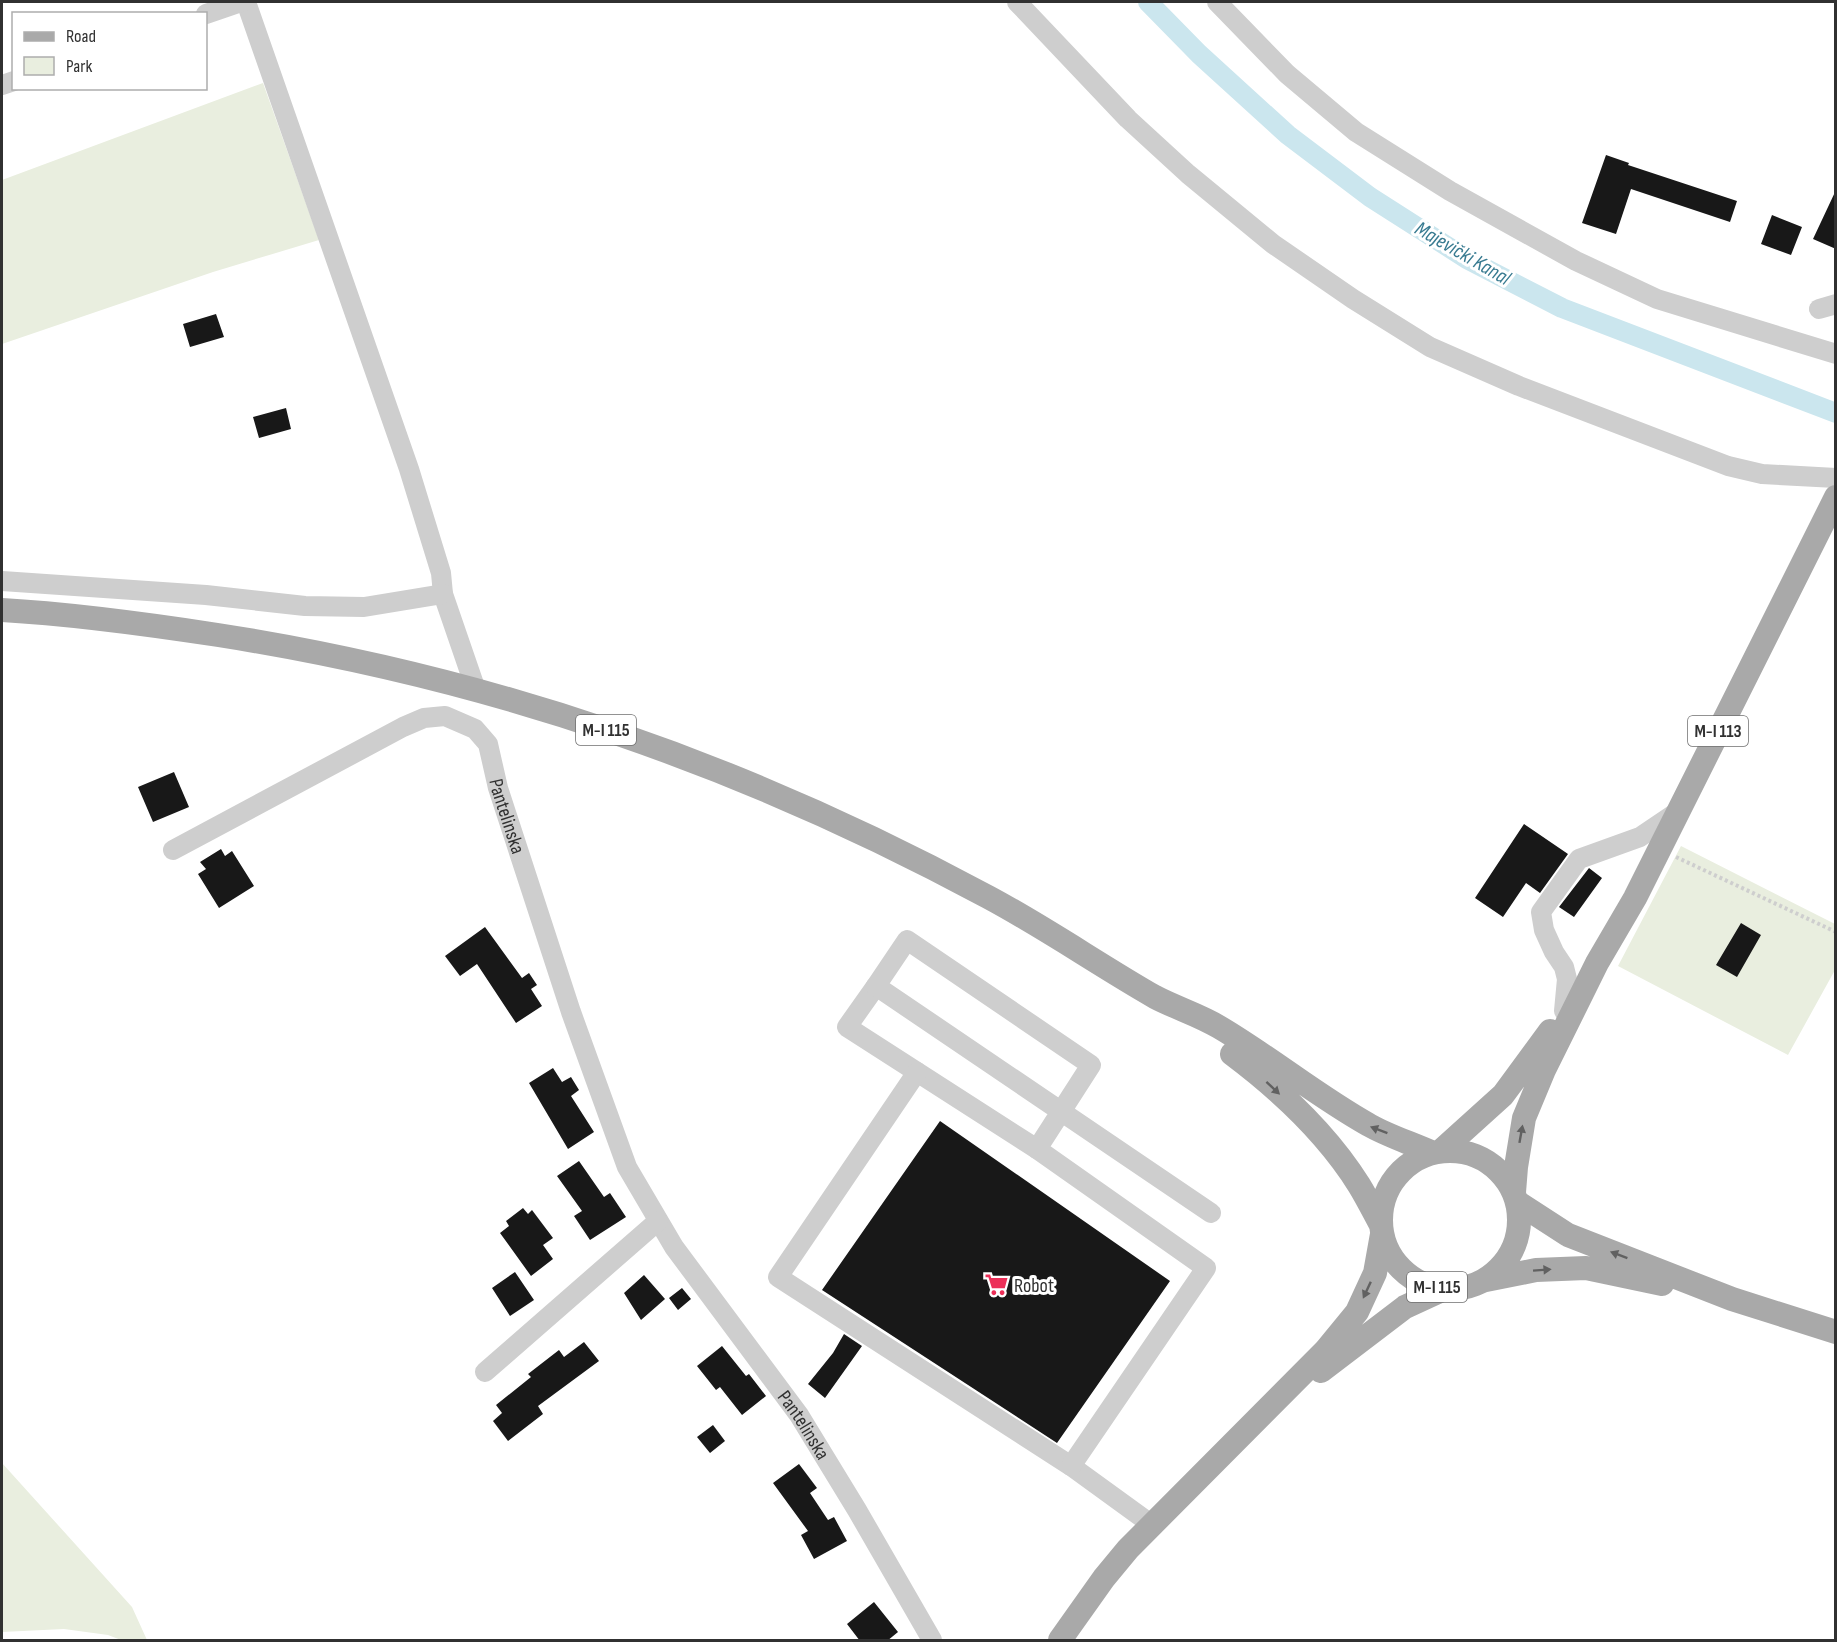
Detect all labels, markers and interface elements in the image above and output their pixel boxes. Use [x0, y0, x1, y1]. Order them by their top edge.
legend [12, 12, 207, 90]
text: Road [66, 26, 96, 47]
text: Park [66, 56, 92, 77]
water label: Majevički Kanal [1411, 216, 1516, 291]
road number: M-I 115 [576, 715, 636, 745]
road number: M-I 113 [1688, 716, 1748, 746]
street label: Pantelinska [483, 777, 530, 857]
one-way arrow [1265, 1080, 1279, 1094]
one-way arrow [1370, 1125, 1388, 1134]
one-way arrow [1517, 1125, 1526, 1144]
one-way arrow [1609, 1250, 1627, 1260]
one-way arrow [1532, 1266, 1551, 1275]
supermarket icon: Robot [983, 1272, 1009, 1298]
road number: M-I 115 [1407, 1272, 1467, 1302]
place label: Robot [1014, 1274, 1054, 1298]
one-way arrow [1362, 1281, 1372, 1299]
street label: Pantelinska [772, 1386, 834, 1464]

